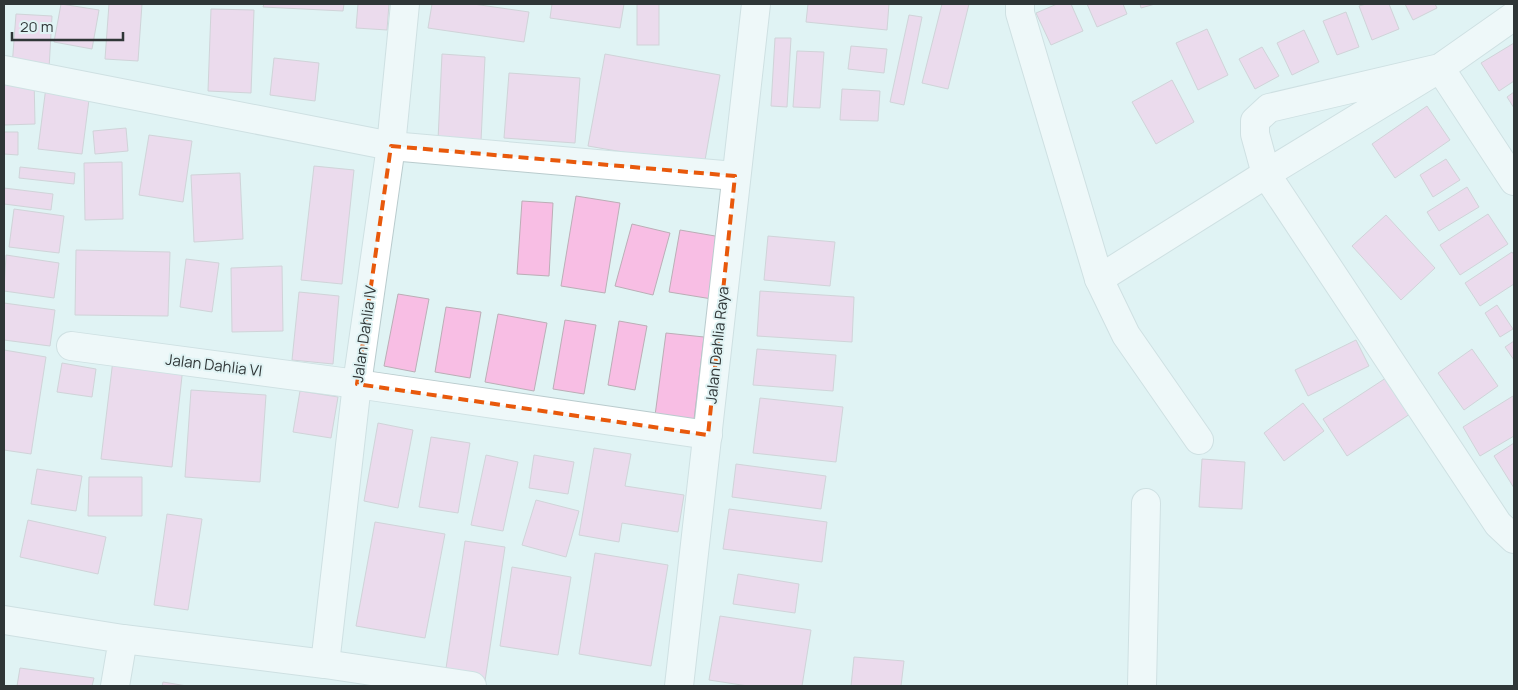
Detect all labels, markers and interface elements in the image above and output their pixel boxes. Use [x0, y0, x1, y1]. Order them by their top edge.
scale bar [12, 10, 124, 42]
text: 20 m [20, 16, 53, 37]
street label: Jalan Dahlia IV [347, 284, 381, 384]
street label: Jalan Dahlia Raya [700, 285, 734, 405]
street label: Jalan Dahlia VI [164, 349, 264, 381]

